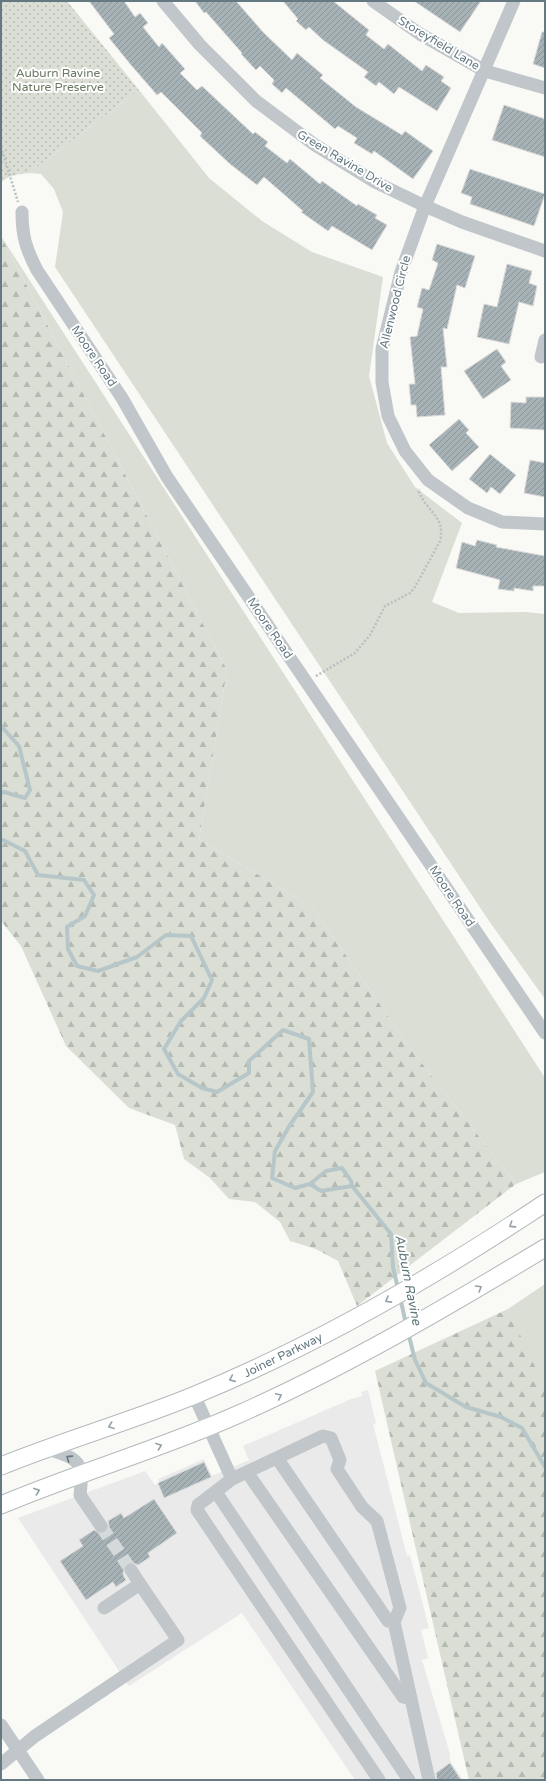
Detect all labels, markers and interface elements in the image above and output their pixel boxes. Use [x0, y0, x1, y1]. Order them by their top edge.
street label: Storeyfield Lane [396, 13, 482, 73]
park label: Auburn Ravine Nature Preserve [12, 66, 104, 94]
street label: Green Ravine Drive [295, 127, 395, 195]
street label: Allenwood Circle [377, 254, 413, 350]
street label: Moore Road [68, 323, 120, 389]
street label: Moore Road [244, 595, 296, 661]
street label: Moore Road [426, 863, 478, 929]
one-way arrow [509, 1220, 516, 1227]
water label: Auburn Ravine [391, 1233, 425, 1327]
one-way arrow [475, 1285, 482, 1293]
one-way arrow [385, 1296, 392, 1303]
street label: Joiner Parkway [241, 1330, 325, 1380]
one-way arrow [228, 1374, 236, 1382]
one-way arrow [276, 1392, 283, 1400]
one-way arrow [107, 1421, 114, 1429]
one-way arrow [156, 1442, 163, 1451]
one-way arrow [66, 1455, 73, 1462]
one-way arrow [34, 1487, 41, 1495]

